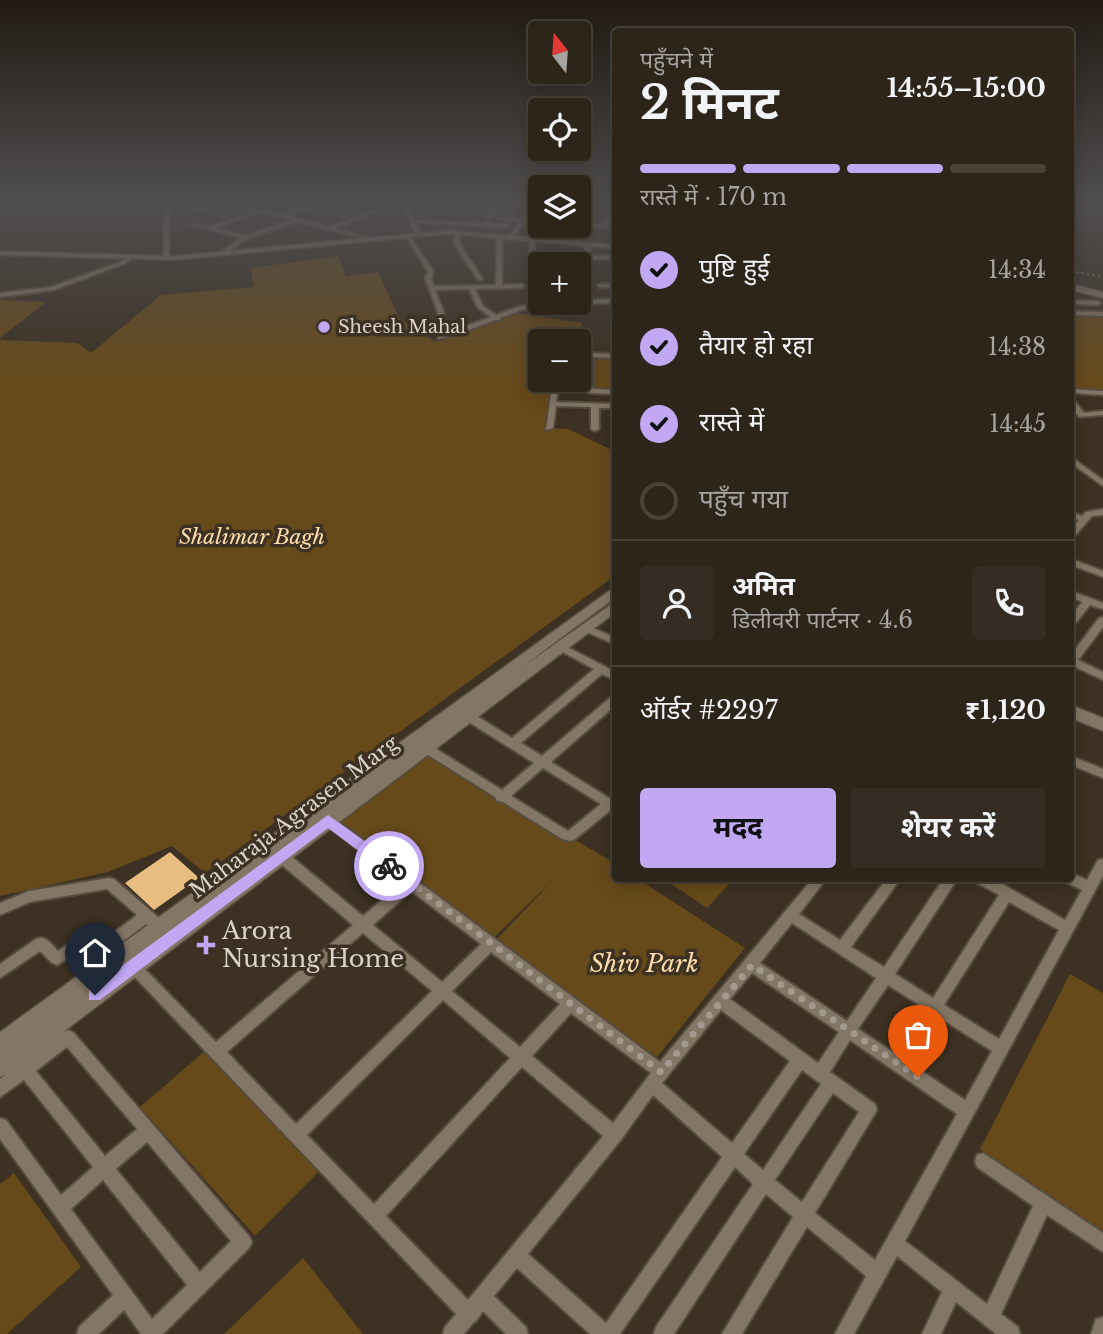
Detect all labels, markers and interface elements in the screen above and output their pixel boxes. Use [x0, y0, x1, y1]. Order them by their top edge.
north arrow [528, 21, 592, 84]
map controls [528, 21, 591, 392]
text: पहुँचने में [640, 46, 713, 74]
text: 14:55–15:00 [887, 72, 1046, 104]
text: 2 मिनट [640, 74, 779, 131]
button: locate [528, 98, 591, 161]
button: layers [528, 175, 591, 238]
text: रास्ते में · 170 m [640, 183, 787, 211]
icon: check [640, 251, 678, 289]
button: + [528, 252, 591, 315]
text: पुष्टि हुई [699, 252, 770, 284]
text: 14:34 [988, 256, 1046, 284]
place label: Sheesh Mahal [338, 316, 466, 338]
marker: Sheesh Mahal [316, 319, 332, 335]
icon: check [640, 328, 678, 366]
button: − [528, 329, 591, 392]
text: तैयार हो रहा [699, 329, 813, 361]
text: 14:38 [988, 333, 1046, 361]
icon: check [640, 405, 678, 443]
text: रास्ते में [699, 406, 764, 438]
text: 14:45 [989, 410, 1046, 438]
text: पहुँच गया [699, 483, 788, 515]
park label: Shalimar Bagh [179, 524, 325, 550]
button: person [640, 566, 714, 640]
button: phone [972, 566, 1046, 640]
text: अमित [732, 570, 795, 602]
text: डिलीवरी पार्टनर · 4.6 [732, 606, 913, 634]
text: ऑर्डर #2297 [640, 694, 778, 726]
text: ₹1,120 [965, 694, 1046, 726]
street label: Maharaja Agrasen Marg [184, 730, 404, 904]
button: मदद [640, 788, 836, 868]
button: शेयर करें [850, 788, 1046, 868]
courier [354, 831, 424, 901]
icon: bike [370, 847, 408, 885]
place label: Arora Nursing Home [221, 916, 404, 973]
pin [65, 923, 125, 995]
icon: home [76, 934, 114, 972]
marker: Arora Nursing Home [196, 935, 216, 955]
park label: Shiv Park [590, 949, 698, 978]
pin [888, 1005, 948, 1077]
icon: bag [899, 1016, 937, 1054]

